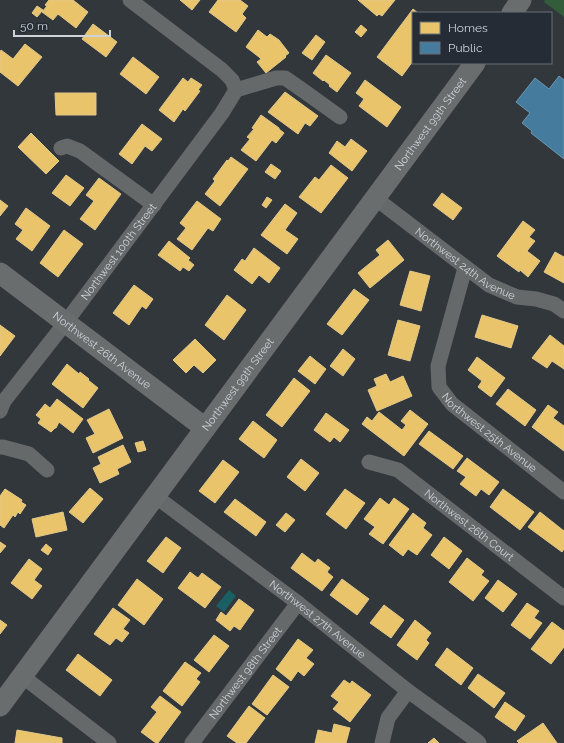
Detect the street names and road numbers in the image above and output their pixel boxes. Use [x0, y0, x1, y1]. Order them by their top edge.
street label: Northwest 99th Street [392, 74, 469, 173]
street label: Northwest 100th Street [78, 200, 159, 303]
street label: Northwest 24th Avenue [413, 225, 518, 302]
street label: Northwest 26th Avenue [51, 309, 154, 392]
street label: Northwest 99th Street [199, 335, 276, 433]
street label: Northwest 25th Avenue [439, 390, 540, 475]
street label: Northwest 26th Court [422, 486, 517, 564]
street label: Northwest 27th Avenue [267, 577, 369, 661]
street label: Northwest 98th Street [206, 624, 284, 722]

